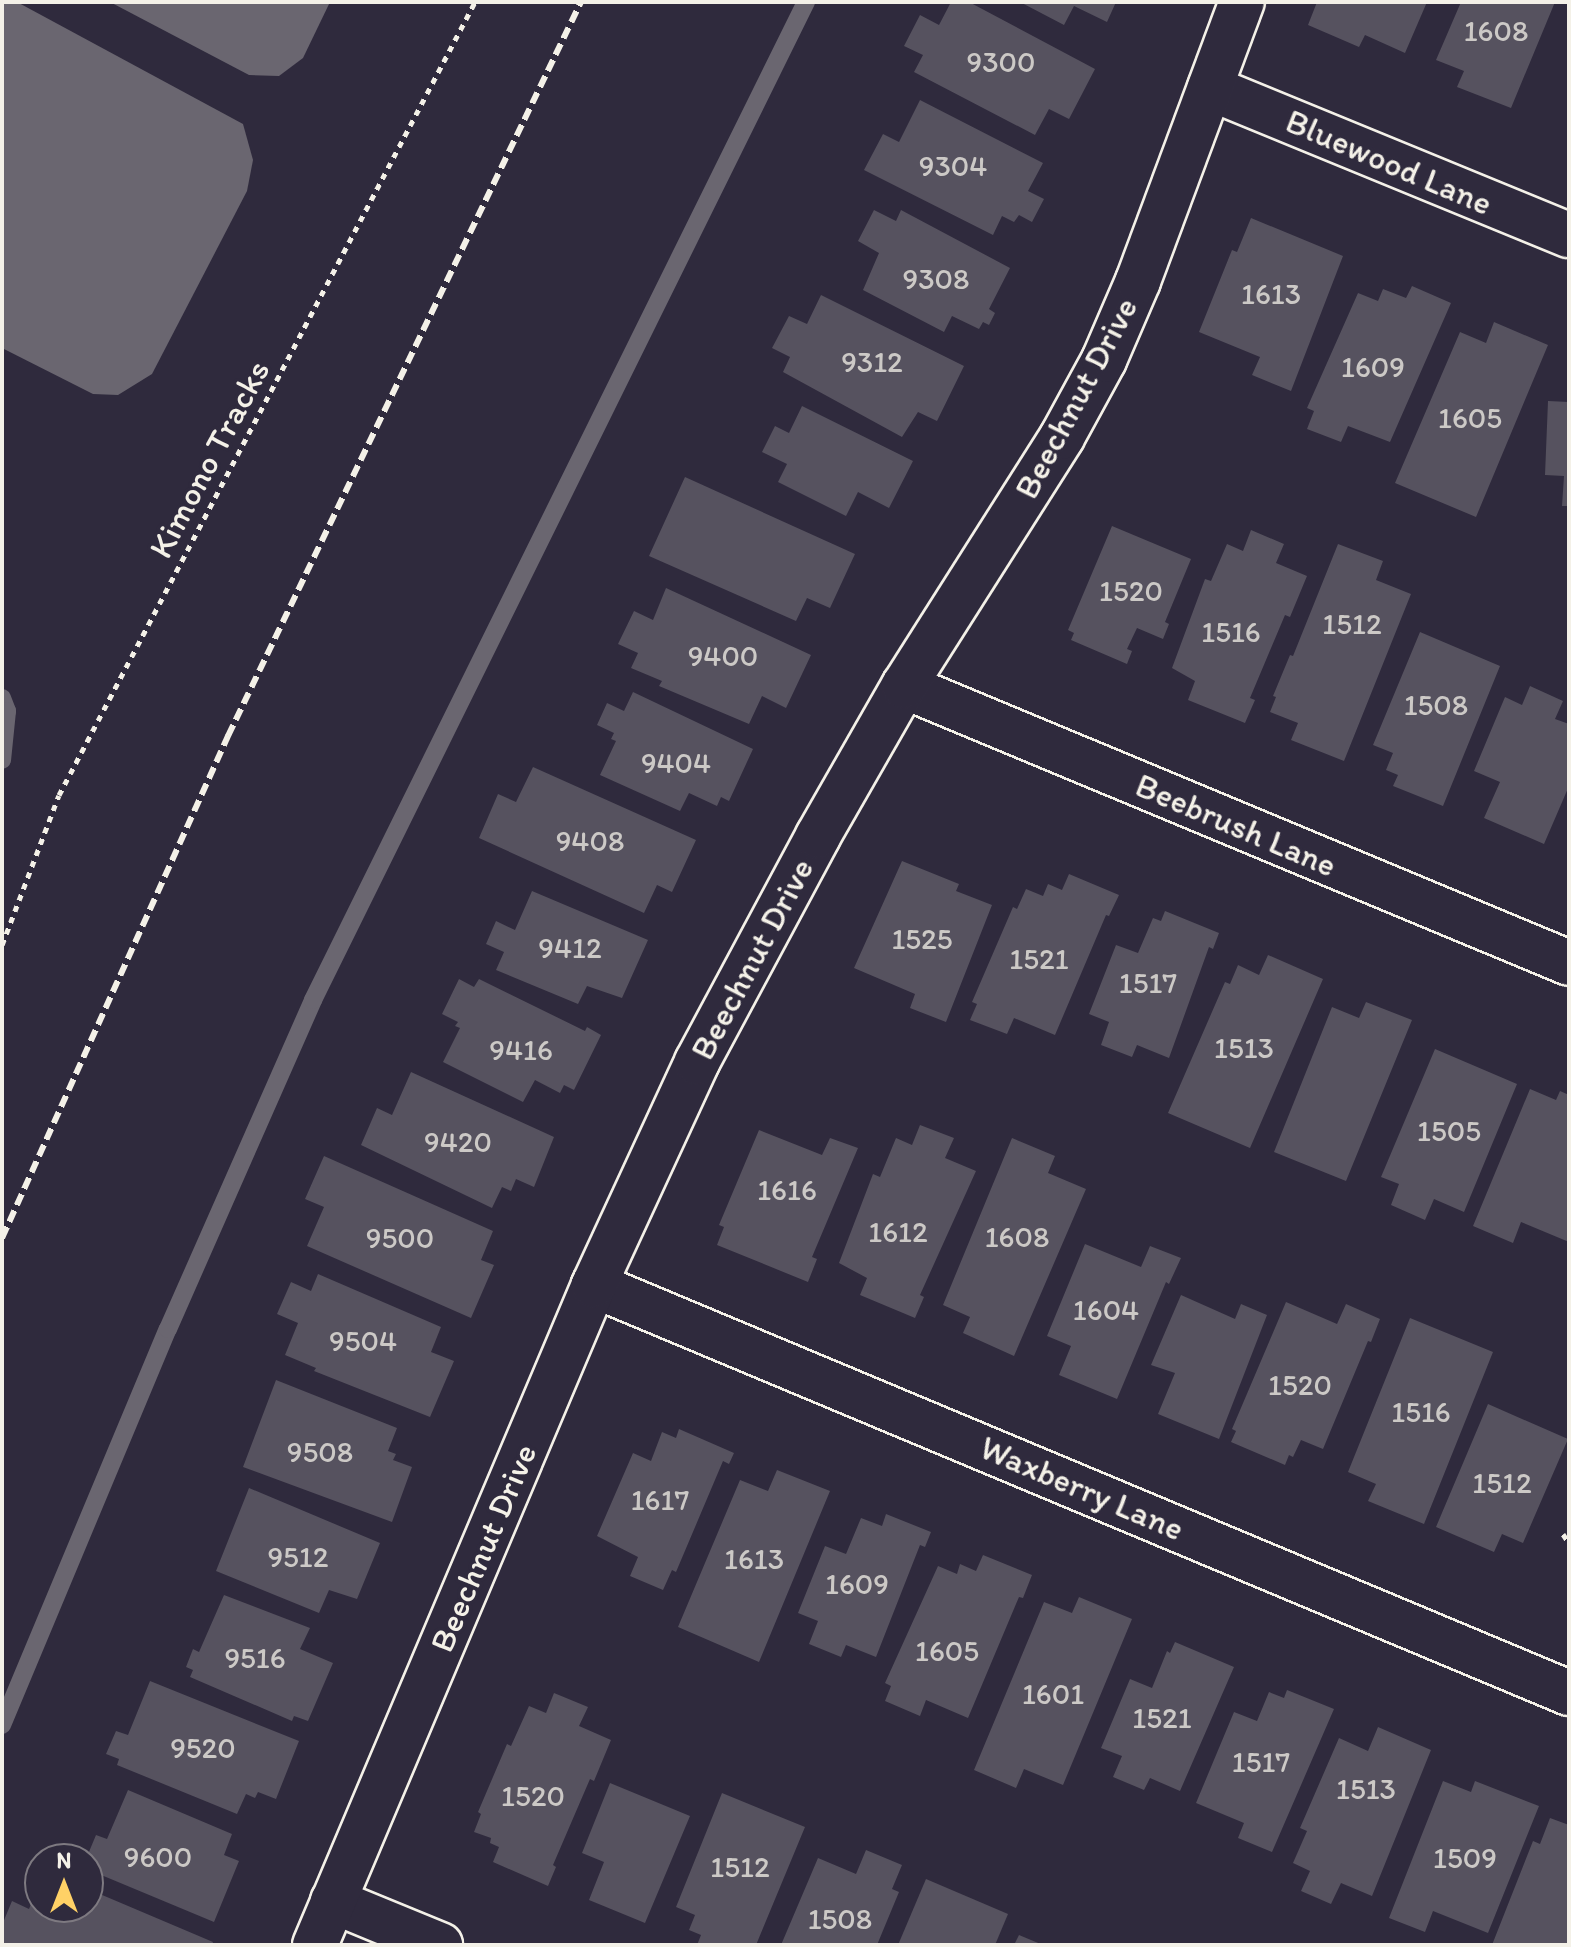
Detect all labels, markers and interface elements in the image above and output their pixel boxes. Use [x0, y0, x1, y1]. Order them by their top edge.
house number: 1608 [1464, 13, 1528, 49]
house number: 9300 [967, 44, 1035, 80]
street label: Bluewood Lane [1279, 100, 1499, 224]
house number: 9304 [919, 148, 987, 184]
house number: 9308 [903, 261, 969, 297]
house number: 1613 [1241, 276, 1301, 312]
street label: Beechnut Drive [1006, 290, 1146, 506]
house number: 9312 [841, 344, 903, 380]
house number: 1609 [1341, 349, 1405, 385]
street label: Kimono Tracks [140, 354, 278, 564]
house number: 1605 [1438, 400, 1502, 436]
house number: 1520 [1099, 573, 1163, 609]
house number: 1512 [1322, 606, 1382, 642]
house number: 1516 [1201, 614, 1261, 650]
house number: 9400 [688, 638, 758, 674]
house number: 1508 [1404, 687, 1468, 723]
house number: 9404 [641, 745, 711, 781]
street label: Beebrush Lane [1129, 764, 1343, 886]
house number: 9408 [556, 823, 624, 859]
street label: Beechnut Drive [682, 851, 822, 1067]
house number: 1525 [891, 921, 953, 957]
house number: 9412 [538, 930, 602, 966]
house number: 1521 [1009, 941, 1069, 977]
house number: 1517 [1119, 965, 1177, 1001]
house number: 1513 [1214, 1030, 1274, 1066]
house number: 9416 [489, 1032, 553, 1068]
house number: 1505 [1417, 1113, 1481, 1149]
house number: 9420 [424, 1124, 492, 1160]
house number: 1616 [757, 1172, 817, 1208]
house number: 1612 [868, 1214, 928, 1250]
house number: 1608 [985, 1219, 1049, 1255]
house number: 9500 [366, 1220, 434, 1256]
house number: 1604 [1073, 1292, 1139, 1328]
house number: 9504 [329, 1323, 397, 1359]
house number: 1520 [1268, 1367, 1332, 1403]
house number: 1516 [1391, 1394, 1451, 1430]
street label: Waxberry Lane [974, 1427, 1190, 1549]
house number: 9508 [287, 1434, 353, 1470]
street label: Beechnut Drive [421, 1437, 545, 1659]
house number: 1512 [1472, 1465, 1532, 1501]
house number: 1617 [631, 1482, 689, 1518]
house number: 9512 [267, 1539, 329, 1575]
house number: 1613 [724, 1541, 784, 1577]
house number: 1609 [825, 1566, 889, 1602]
house number: 1605 [915, 1633, 979, 1669]
house number: 9516 [224, 1640, 286, 1676]
house number: 1601 [1022, 1676, 1084, 1712]
house number: 1521 [1132, 1700, 1192, 1736]
house number: 9520 [170, 1730, 236, 1766]
house number: 1517 [1232, 1744, 1290, 1780]
house number: 1513 [1336, 1771, 1396, 1807]
house number: 1520 [501, 1778, 565, 1814]
house number: 9600 [124, 1839, 192, 1875]
house number: 1509 [1433, 1840, 1497, 1876]
north arrow [24, 1843, 104, 1923]
text: N [57, 1847, 71, 1874]
house number: 1512 [710, 1849, 770, 1885]
house number: 1508 [808, 1901, 872, 1937]

